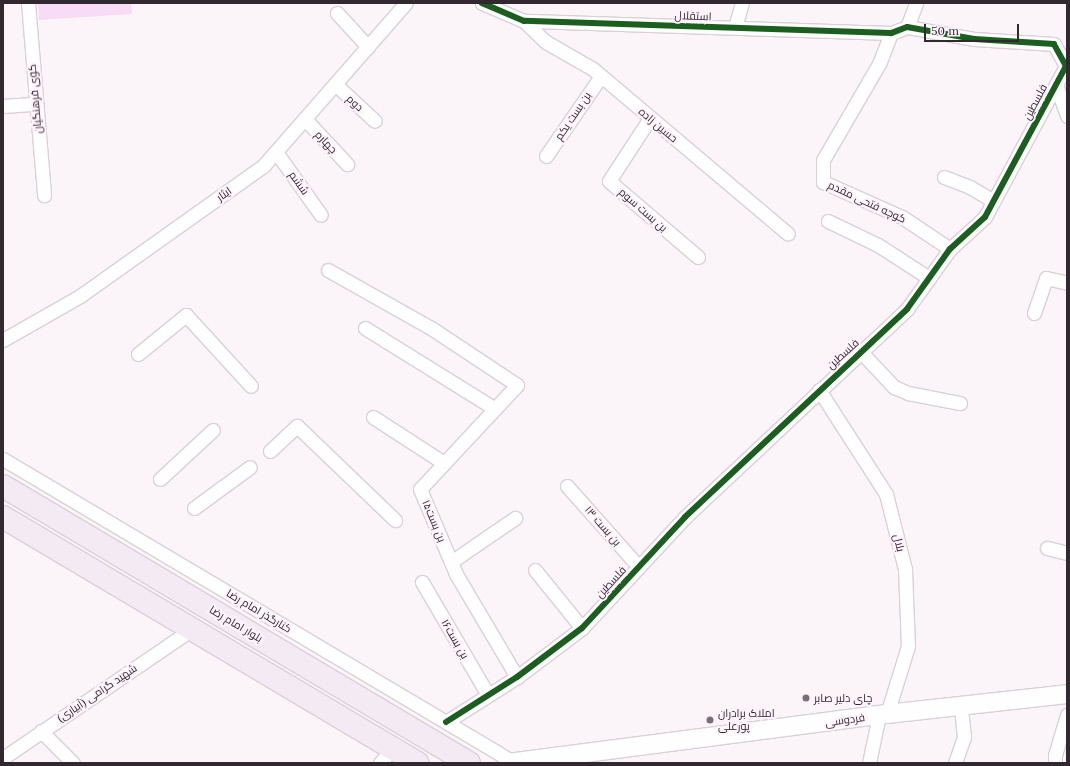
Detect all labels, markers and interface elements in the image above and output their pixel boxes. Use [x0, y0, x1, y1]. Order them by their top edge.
street label: استقلال [674, 9, 712, 23]
scale bar [926, 16, 1021, 42]
text: 50 m [931, 23, 959, 38]
street label: کوی فرهنگیان [25, 64, 45, 134]
street label: فلسطین [1020, 82, 1050, 122]
street label: بن بست یکم [552, 89, 594, 143]
street label: دوم [344, 92, 366, 114]
street label: حسین زاده [636, 105, 680, 145]
street label: چهارم [312, 128, 340, 156]
street label: ششم [286, 169, 312, 197]
street label: کوچه فتحی مقدم [826, 178, 908, 226]
street label: ایثار [214, 184, 234, 204]
street label: بن بست سوم [616, 185, 670, 235]
street label: فلسطین [824, 336, 862, 372]
street label: بن بست۱۵ [419, 498, 449, 544]
street label: بن بست ۱۳ [582, 503, 624, 549]
street label: بلال [890, 533, 908, 553]
street label: فلسطین [593, 563, 629, 601]
street label: کنارگذر امام رضا [224, 586, 294, 636]
street label: بلوار امام رضا [207, 603, 265, 645]
street label: بن بست۱۶ [438, 617, 472, 661]
street label: شهید گرامی (آبیاری) [55, 661, 139, 725]
place label: چای دلیر صابر [814, 691, 872, 705]
marker: چای دلیر صابر [801, 693, 811, 703]
place label: املاک برادران پورعلی [718, 707, 775, 733]
street label: فردوسی [824, 711, 866, 729]
marker: املاک برادران پورعلی [705, 715, 715, 725]

